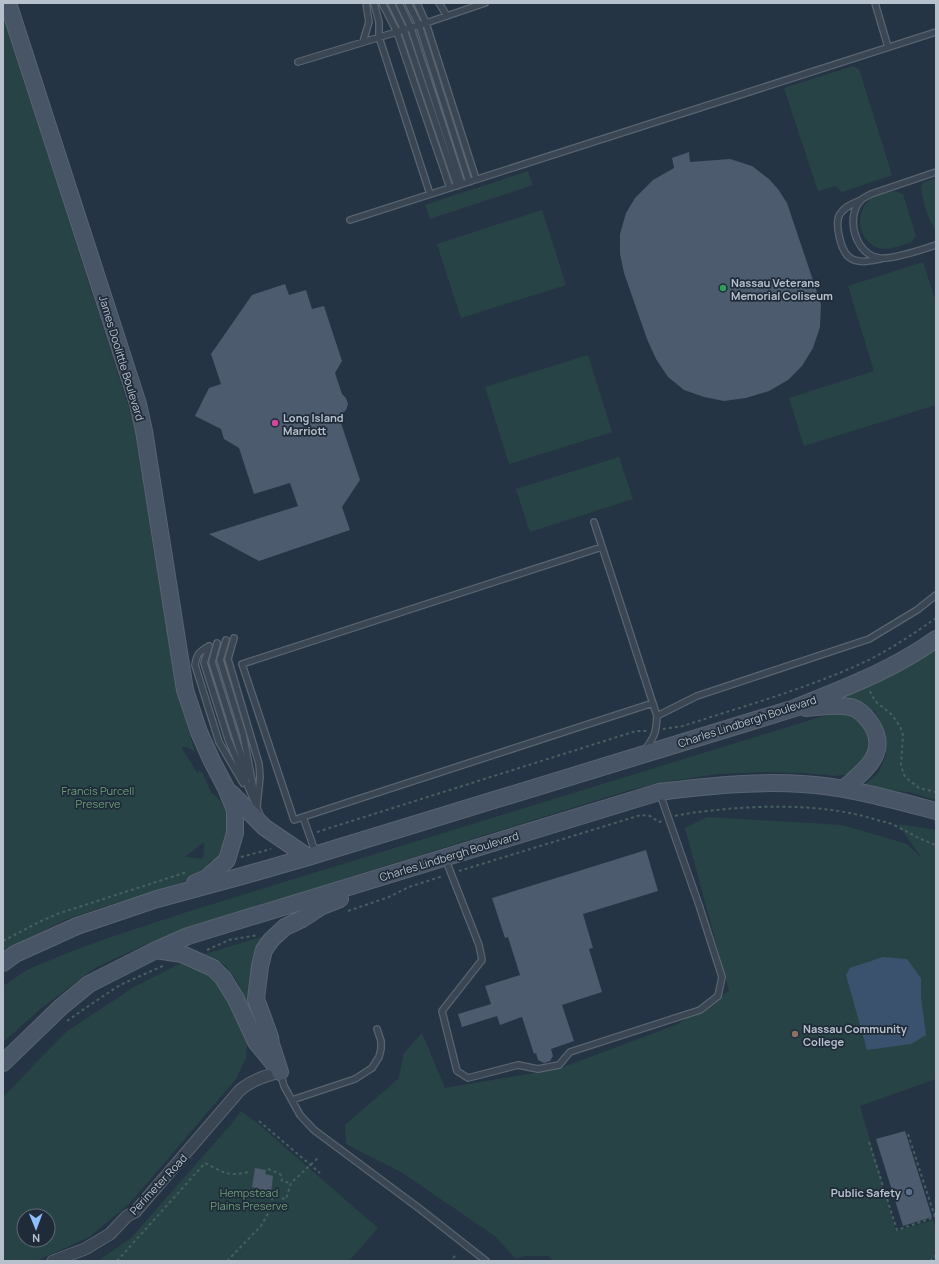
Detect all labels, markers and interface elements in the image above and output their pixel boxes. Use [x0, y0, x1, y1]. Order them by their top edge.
place label: Nassau Veterans Memorial Coliseum [731, 275, 833, 303]
marker: Nassau Veterans Memorial Coliseum [718, 283, 728, 293]
street label: James Doolittle Boulevard [96, 294, 148, 422]
place label: Long Island Marriott [283, 410, 344, 438]
marker: Long Island Marriott [270, 418, 280, 428]
street label: Charles Lindbergh Boulevard [676, 691, 818, 751]
park label: Francis Purcell Preserve [62, 783, 134, 811]
street label: Charles Lindbergh Boulevard [378, 828, 520, 884]
place label: Nassau Community College [803, 1021, 908, 1049]
marker: Nassau Community College [790, 1029, 800, 1039]
street label: Perimeter Road [126, 1150, 190, 1218]
park label: Hempstead Plains Preserve [210, 1185, 288, 1213]
place label: Public Safety [831, 1185, 902, 1200]
marker: Public Safety [904, 1187, 914, 1197]
north arrow [16, 1208, 56, 1248]
text: N [32, 1231, 40, 1246]

